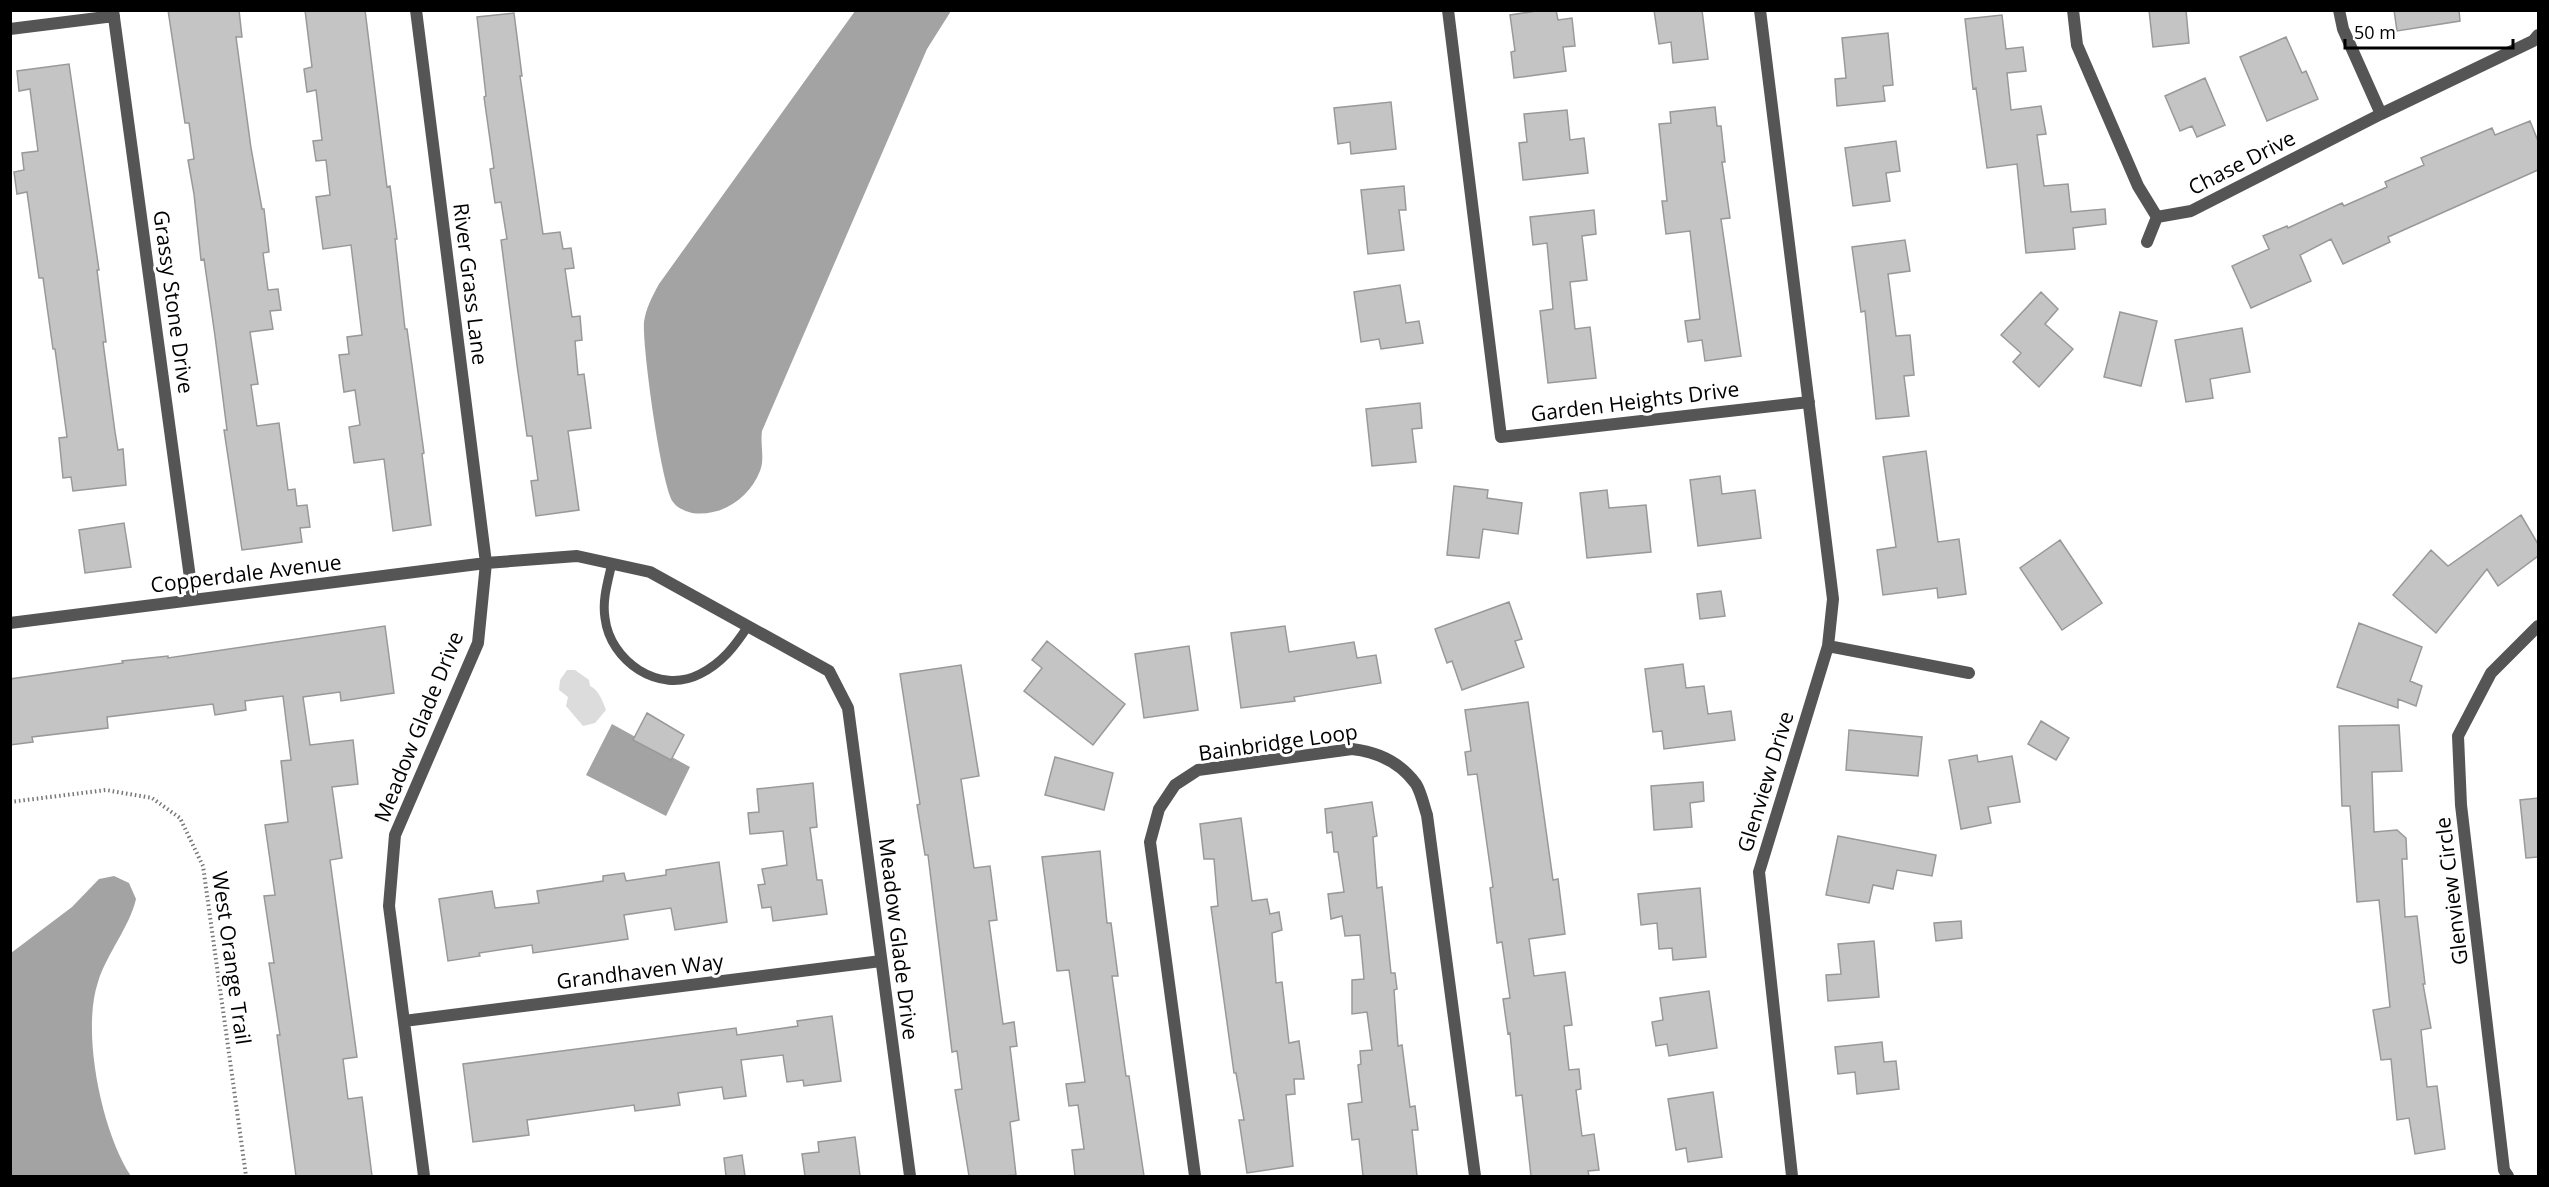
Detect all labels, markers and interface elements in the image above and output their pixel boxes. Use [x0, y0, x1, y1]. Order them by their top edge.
scale bar [2345, 12, 2513, 50]
text: 50 m [2354, 20, 2396, 44]
street label: Chase Drive [2183, 123, 2300, 201]
street label: River Grass Lane [447, 201, 495, 366]
street label: Grassy Stone Drive [147, 208, 201, 395]
street label: Garden Heights Drive [1529, 374, 1741, 428]
street label: Copperdale Avenue [149, 547, 343, 599]
street label: Meadow Glade Drive [367, 627, 469, 826]
street label: Glenview Drive [1730, 708, 1800, 856]
street label: Bainbridge Loop [1196, 717, 1359, 767]
street label: Glenview Circle [2428, 816, 2474, 967]
street label: Meadow Glade Drive [873, 836, 925, 1041]
street label: West Orange Trail [206, 869, 258, 1046]
street label: Grandhaven Way [555, 947, 725, 995]

